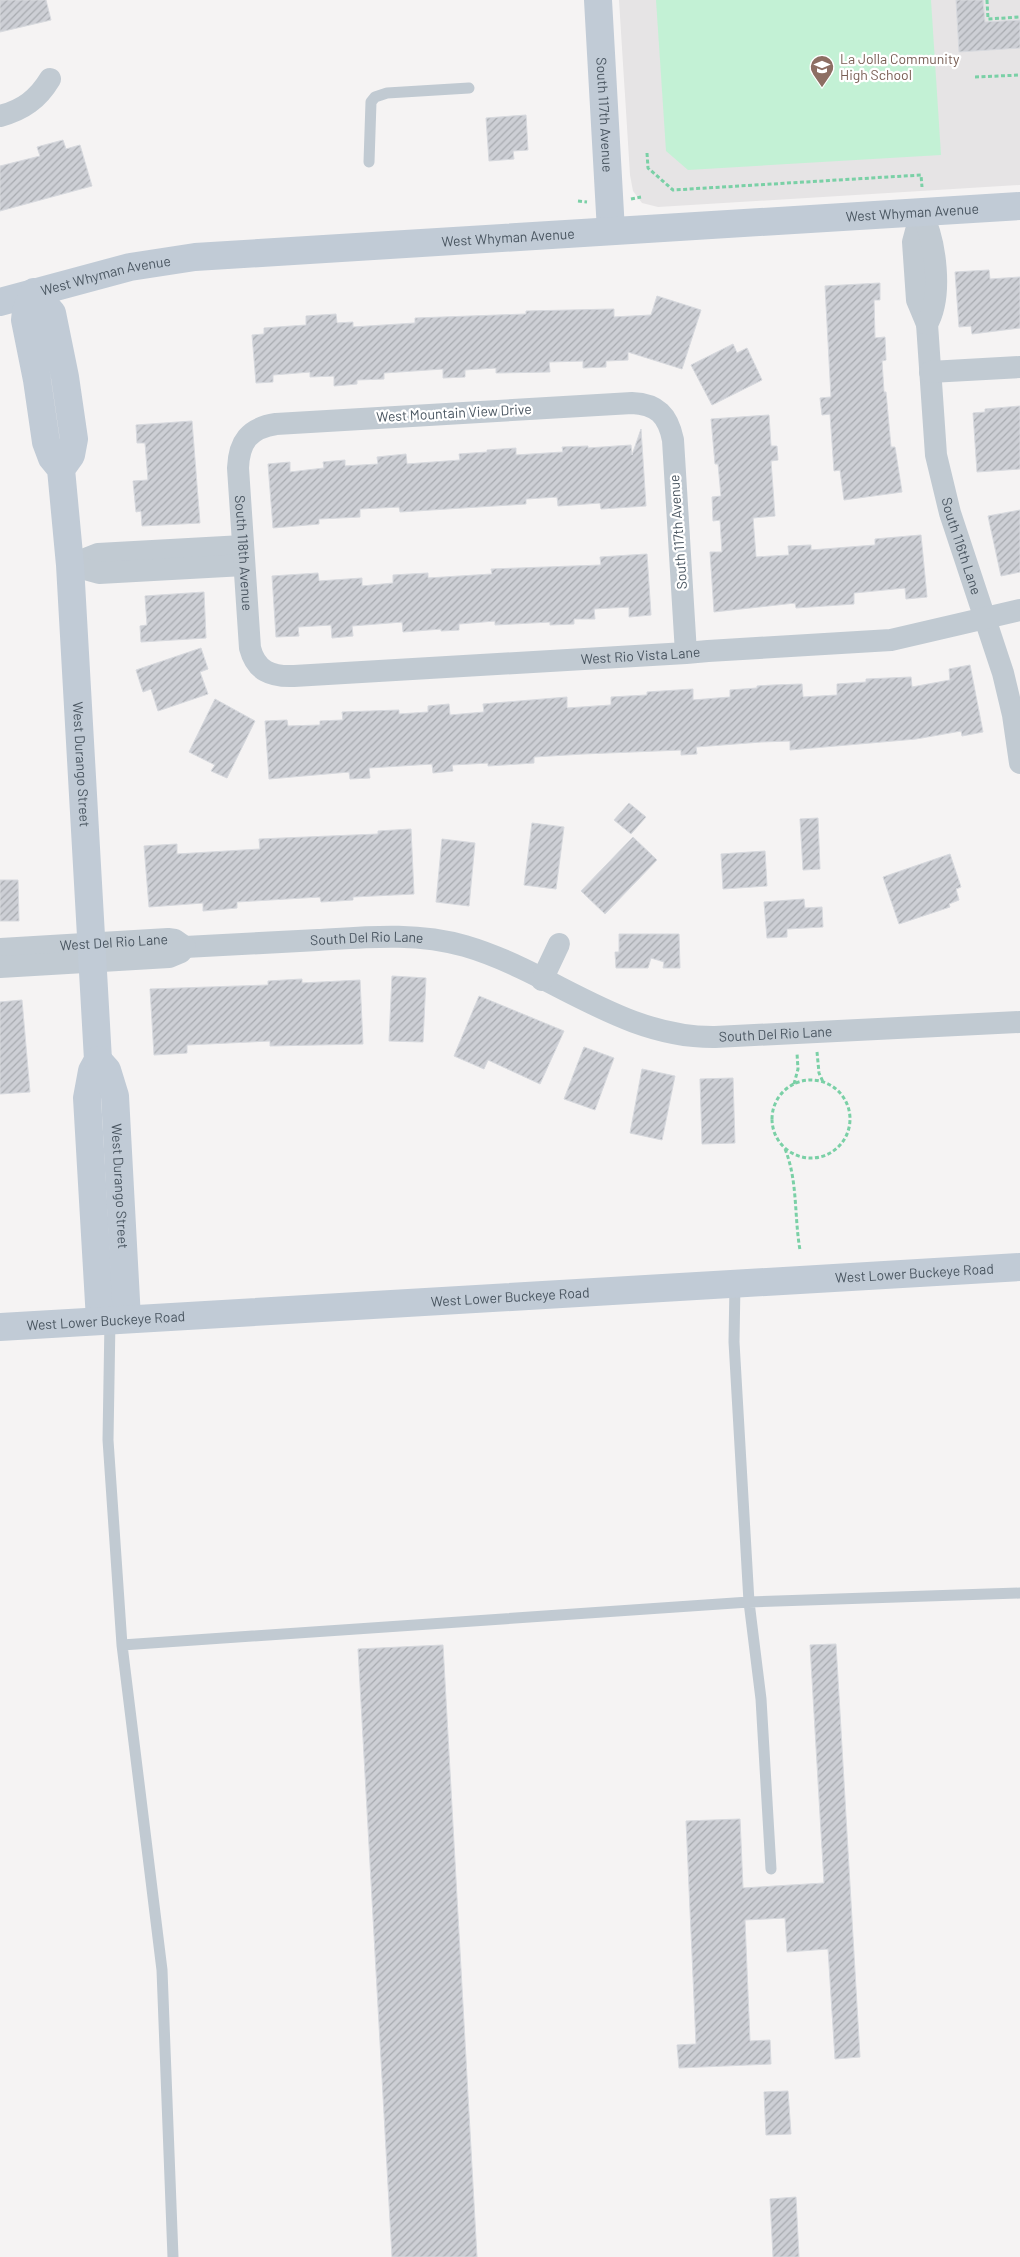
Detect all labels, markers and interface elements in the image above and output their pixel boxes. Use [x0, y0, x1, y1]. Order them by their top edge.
place label: La Jolla Community High School [840, 50, 960, 83]
school or university icon: La Jolla Community High School [809, 54, 835, 88]
street label: South 117th Avenue [593, 57, 617, 173]
street label: West Whyman Avenue [845, 200, 979, 225]
street label: West Whyman Avenue [441, 225, 575, 250]
street label: West Whyman Avenue [38, 252, 172, 299]
street label: West Mountain View Drive [376, 400, 532, 425]
street label: South 117th Avenue [665, 474, 690, 590]
street label: South 118th Avenue [232, 495, 257, 611]
street label: South 116th Lane [939, 495, 985, 597]
street label: West Rio Vista Lane [580, 643, 701, 667]
street label: West Durango Street [70, 701, 94, 828]
street label: South Del Rio Lane [310, 928, 424, 948]
street label: West Del Rio Lane [59, 930, 168, 953]
street label: South Del Rio Lane [718, 1022, 833, 1045]
street label: West Durango Street [108, 1123, 132, 1249]
street label: West Lower Buckeye Road [834, 1260, 994, 1286]
street label: West Lower Buckeye Road [430, 1283, 590, 1310]
street label: West Lower Buckeye Road [26, 1307, 186, 1333]

